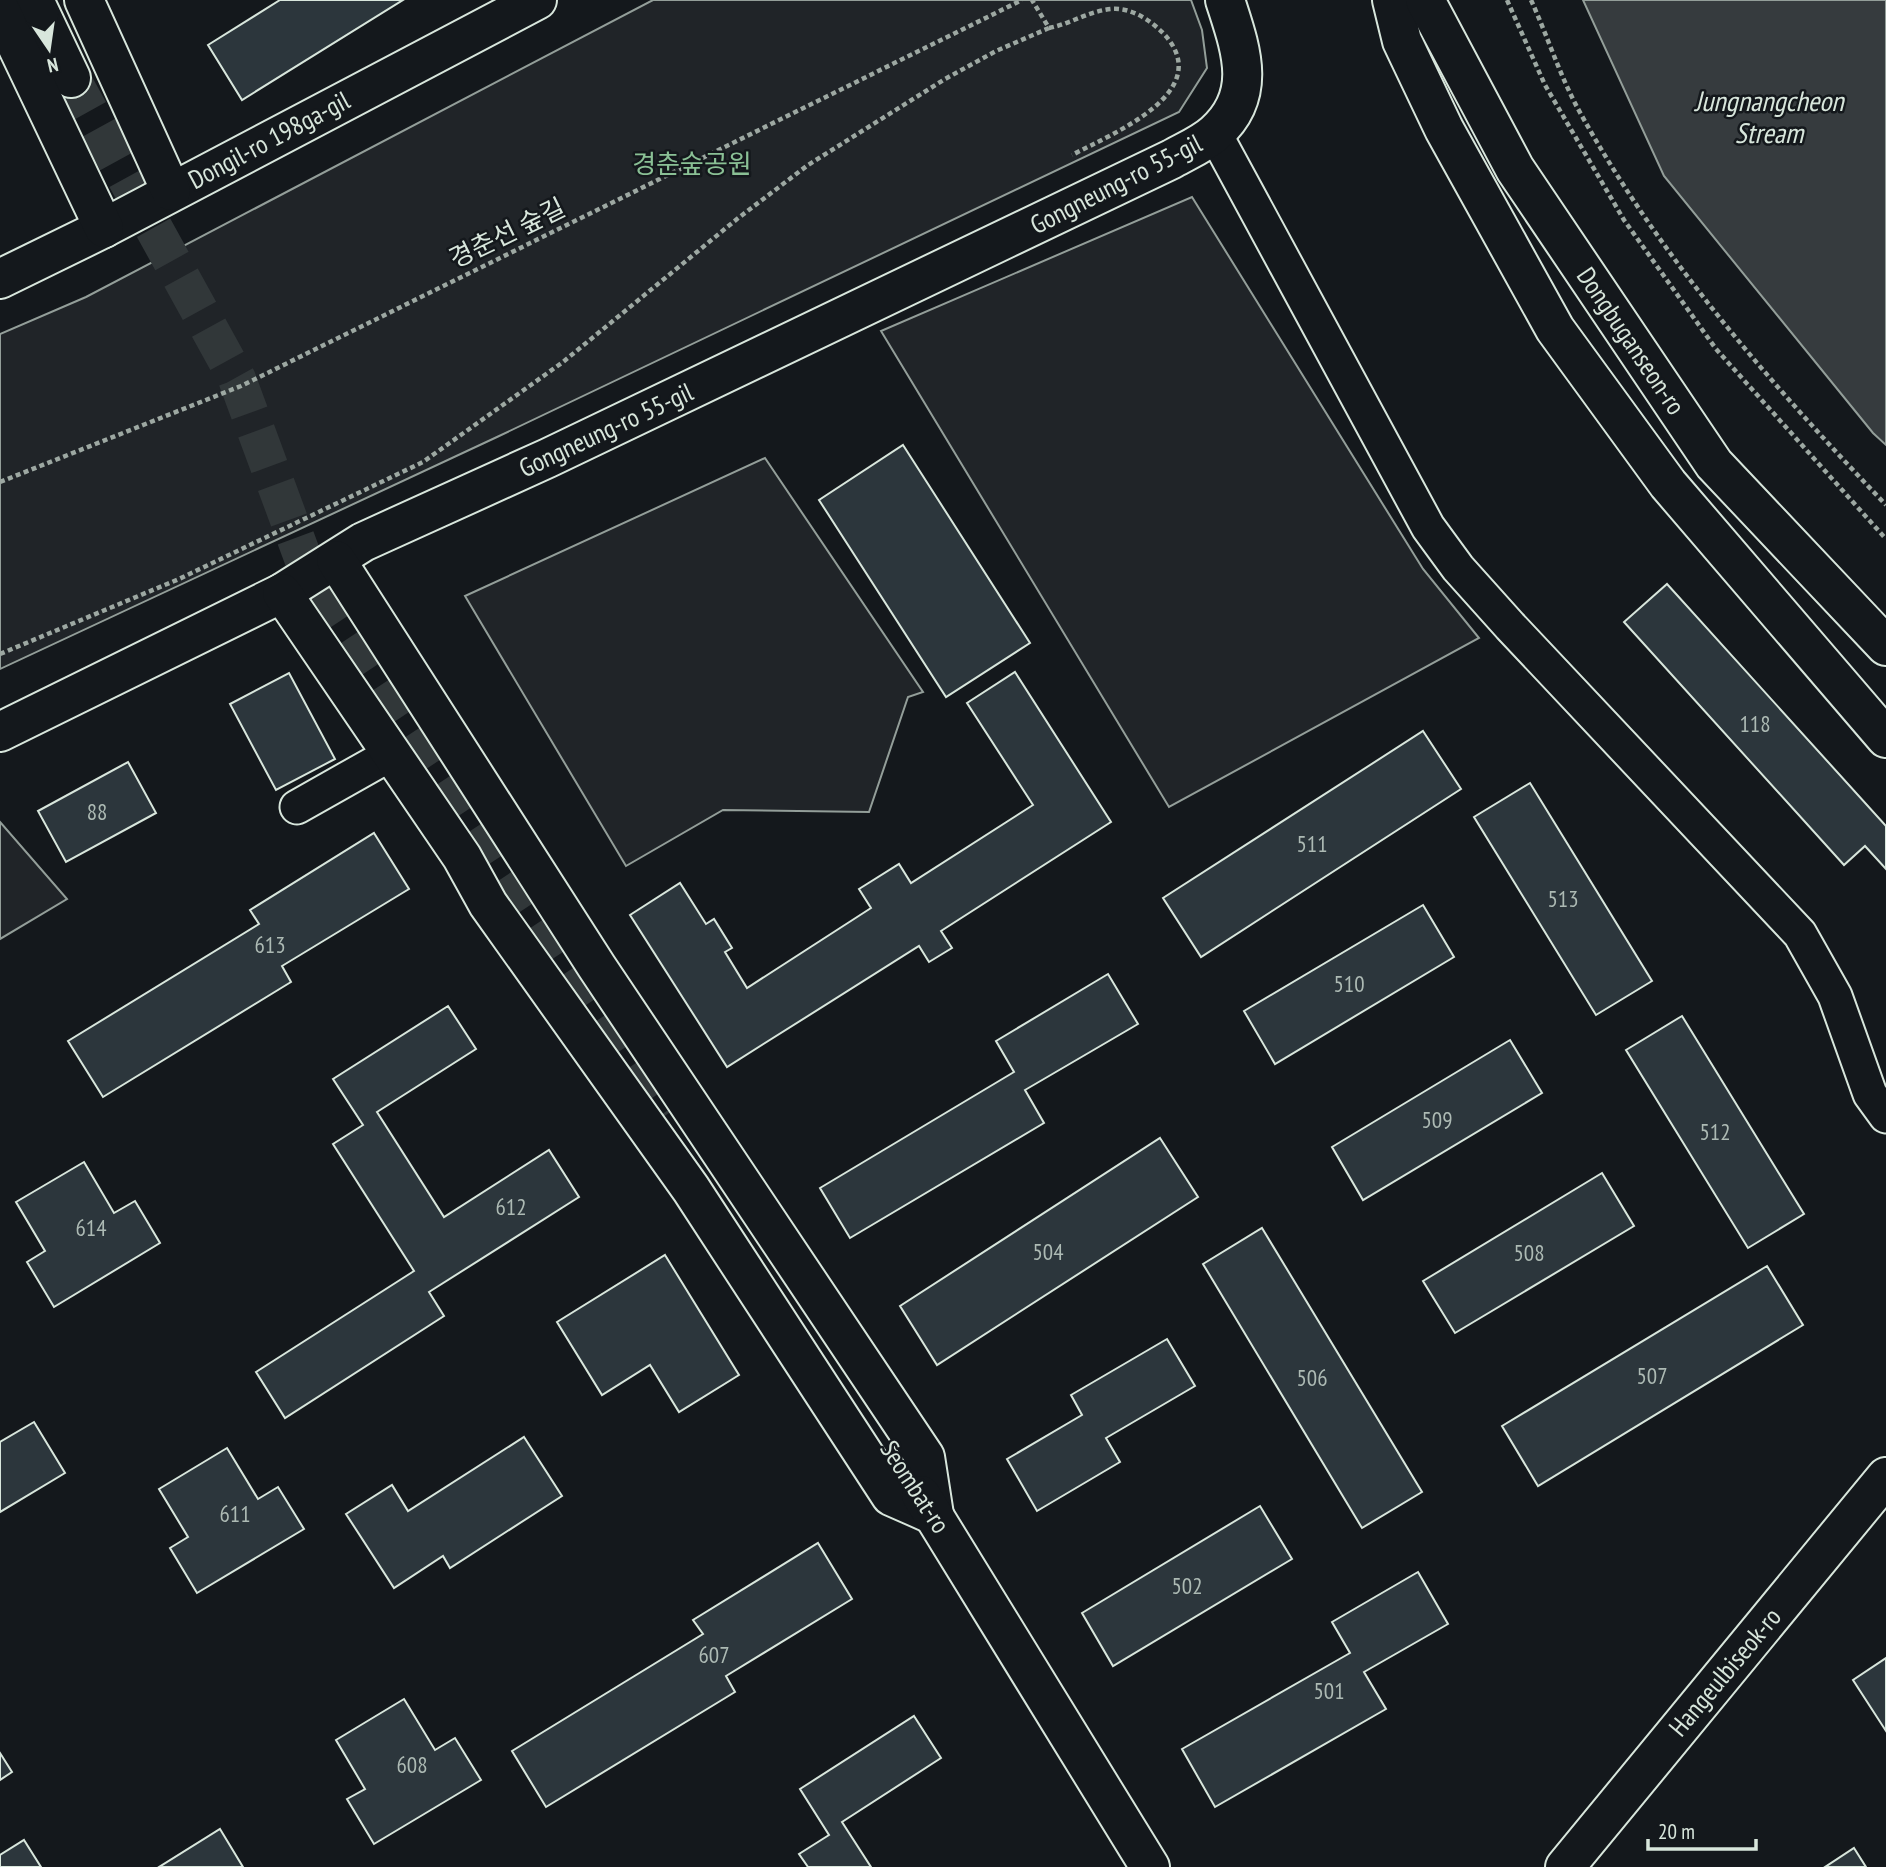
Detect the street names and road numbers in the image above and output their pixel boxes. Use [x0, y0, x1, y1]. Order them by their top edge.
street label: Dongil-ro 198ga-gil [182, 83, 355, 196]
street label: Gongneung-ro 55-gil [1024, 126, 1207, 241]
street label: 경춘선 숲길 [443, 190, 570, 275]
street label: Dongbuganseon-ro [1570, 261, 1693, 421]
street label: Gongneung-ro 55-gil [514, 375, 698, 484]
street label: Seombat-ro [873, 1434, 958, 1539]
street label: Hangeulbiseok-ro [1661, 1601, 1788, 1743]

